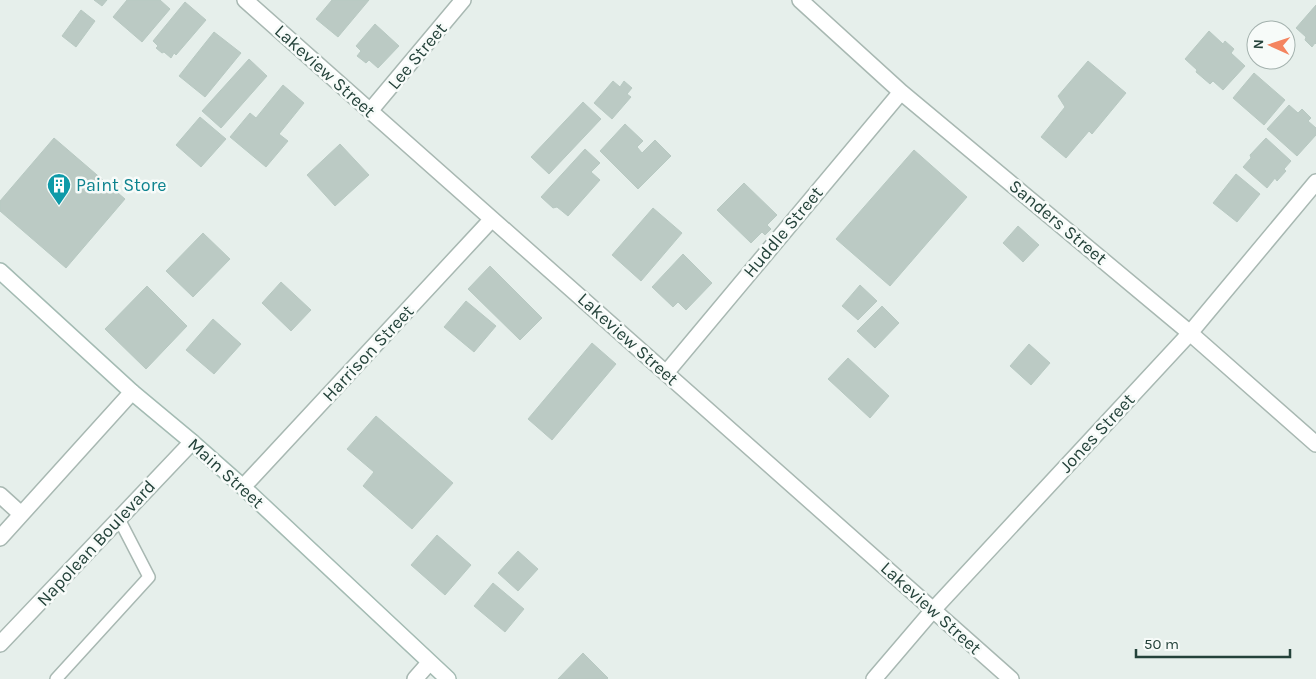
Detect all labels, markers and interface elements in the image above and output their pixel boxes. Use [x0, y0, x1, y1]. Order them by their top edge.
street label: Lee Street [383, 18, 451, 94]
street label: Lakeview Street [270, 20, 380, 122]
north arrow [1246, 20, 1296, 70]
text: N [1250, 39, 1267, 50]
building icon: Paint Store [46, 172, 72, 206]
place label: Paint Store [76, 174, 166, 196]
street label: Sanders Street [1004, 175, 1112, 270]
street label: Huddle Street [739, 182, 828, 282]
street label: Lakeview Street [573, 288, 683, 390]
street label: Harrison Street [318, 300, 419, 406]
street label: Jones Street [1055, 389, 1139, 477]
street label: Main Street [183, 433, 269, 513]
street label: Napolean Boulevard [32, 475, 160, 611]
street label: Lakeview Street [876, 557, 986, 659]
scale bar [1136, 626, 1290, 658]
text: 50 m [1144, 635, 1179, 653]

